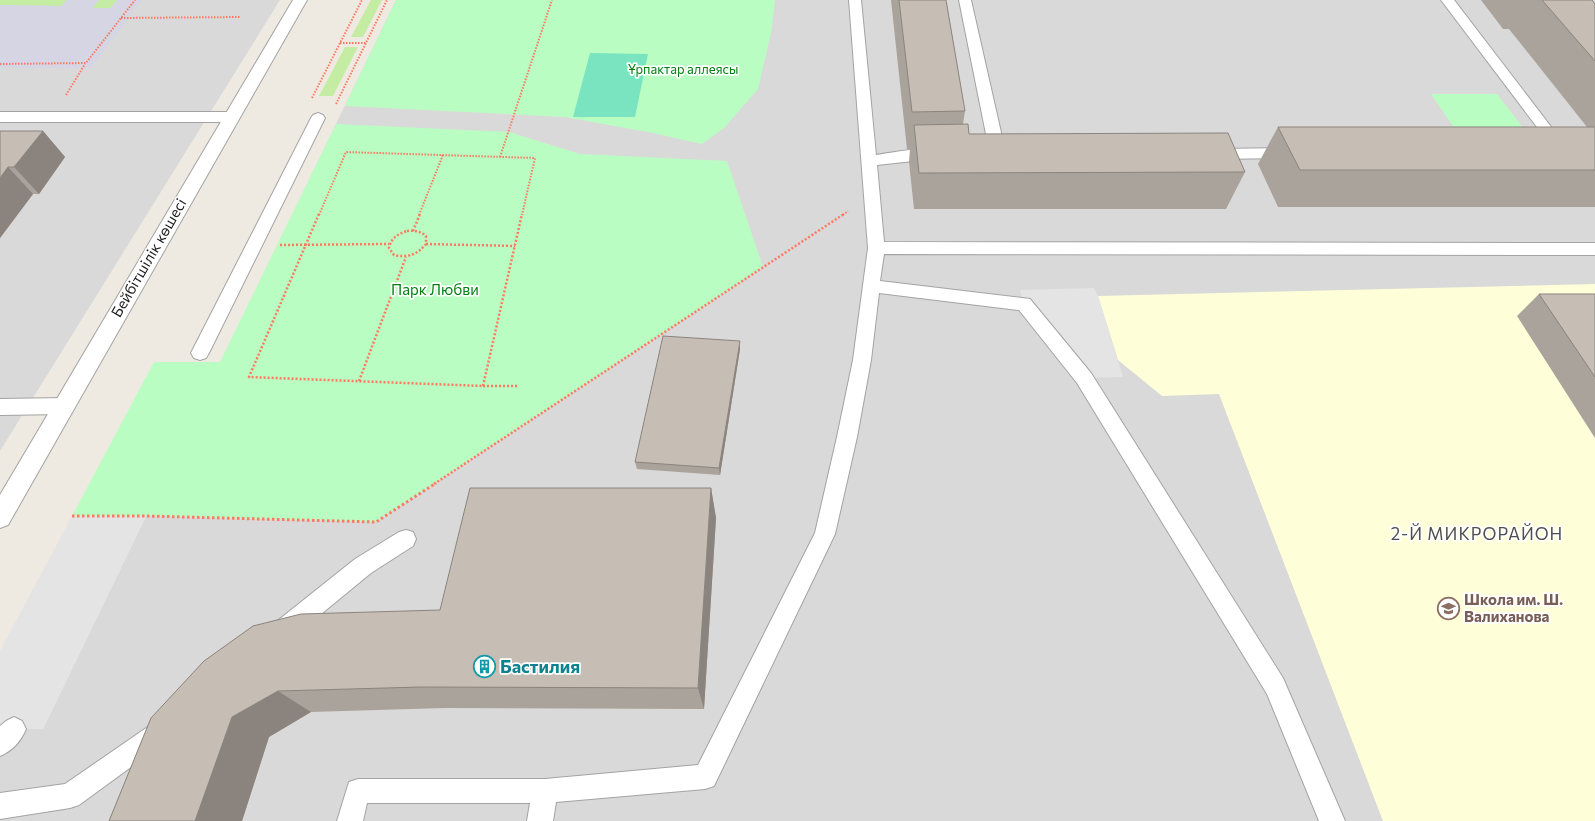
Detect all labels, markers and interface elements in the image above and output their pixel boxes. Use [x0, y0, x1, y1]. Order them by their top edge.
park label: Ұрпактар аллеясы [628, 61, 738, 77]
street label: Бейбітшілік көшесі [107, 195, 189, 320]
park label: Парк Любви [391, 280, 479, 298]
district label: 2-Й МИКРОРАЙОН [1391, 523, 1563, 544]
place label: Школа им. Ш. Валиханова [1464, 590, 1563, 625]
school or university icon: Школа им. Ш. Валиханова [1435, 596, 1461, 622]
building icon: Бастилия [472, 654, 498, 680]
place label: Бастилия [500, 655, 580, 677]

